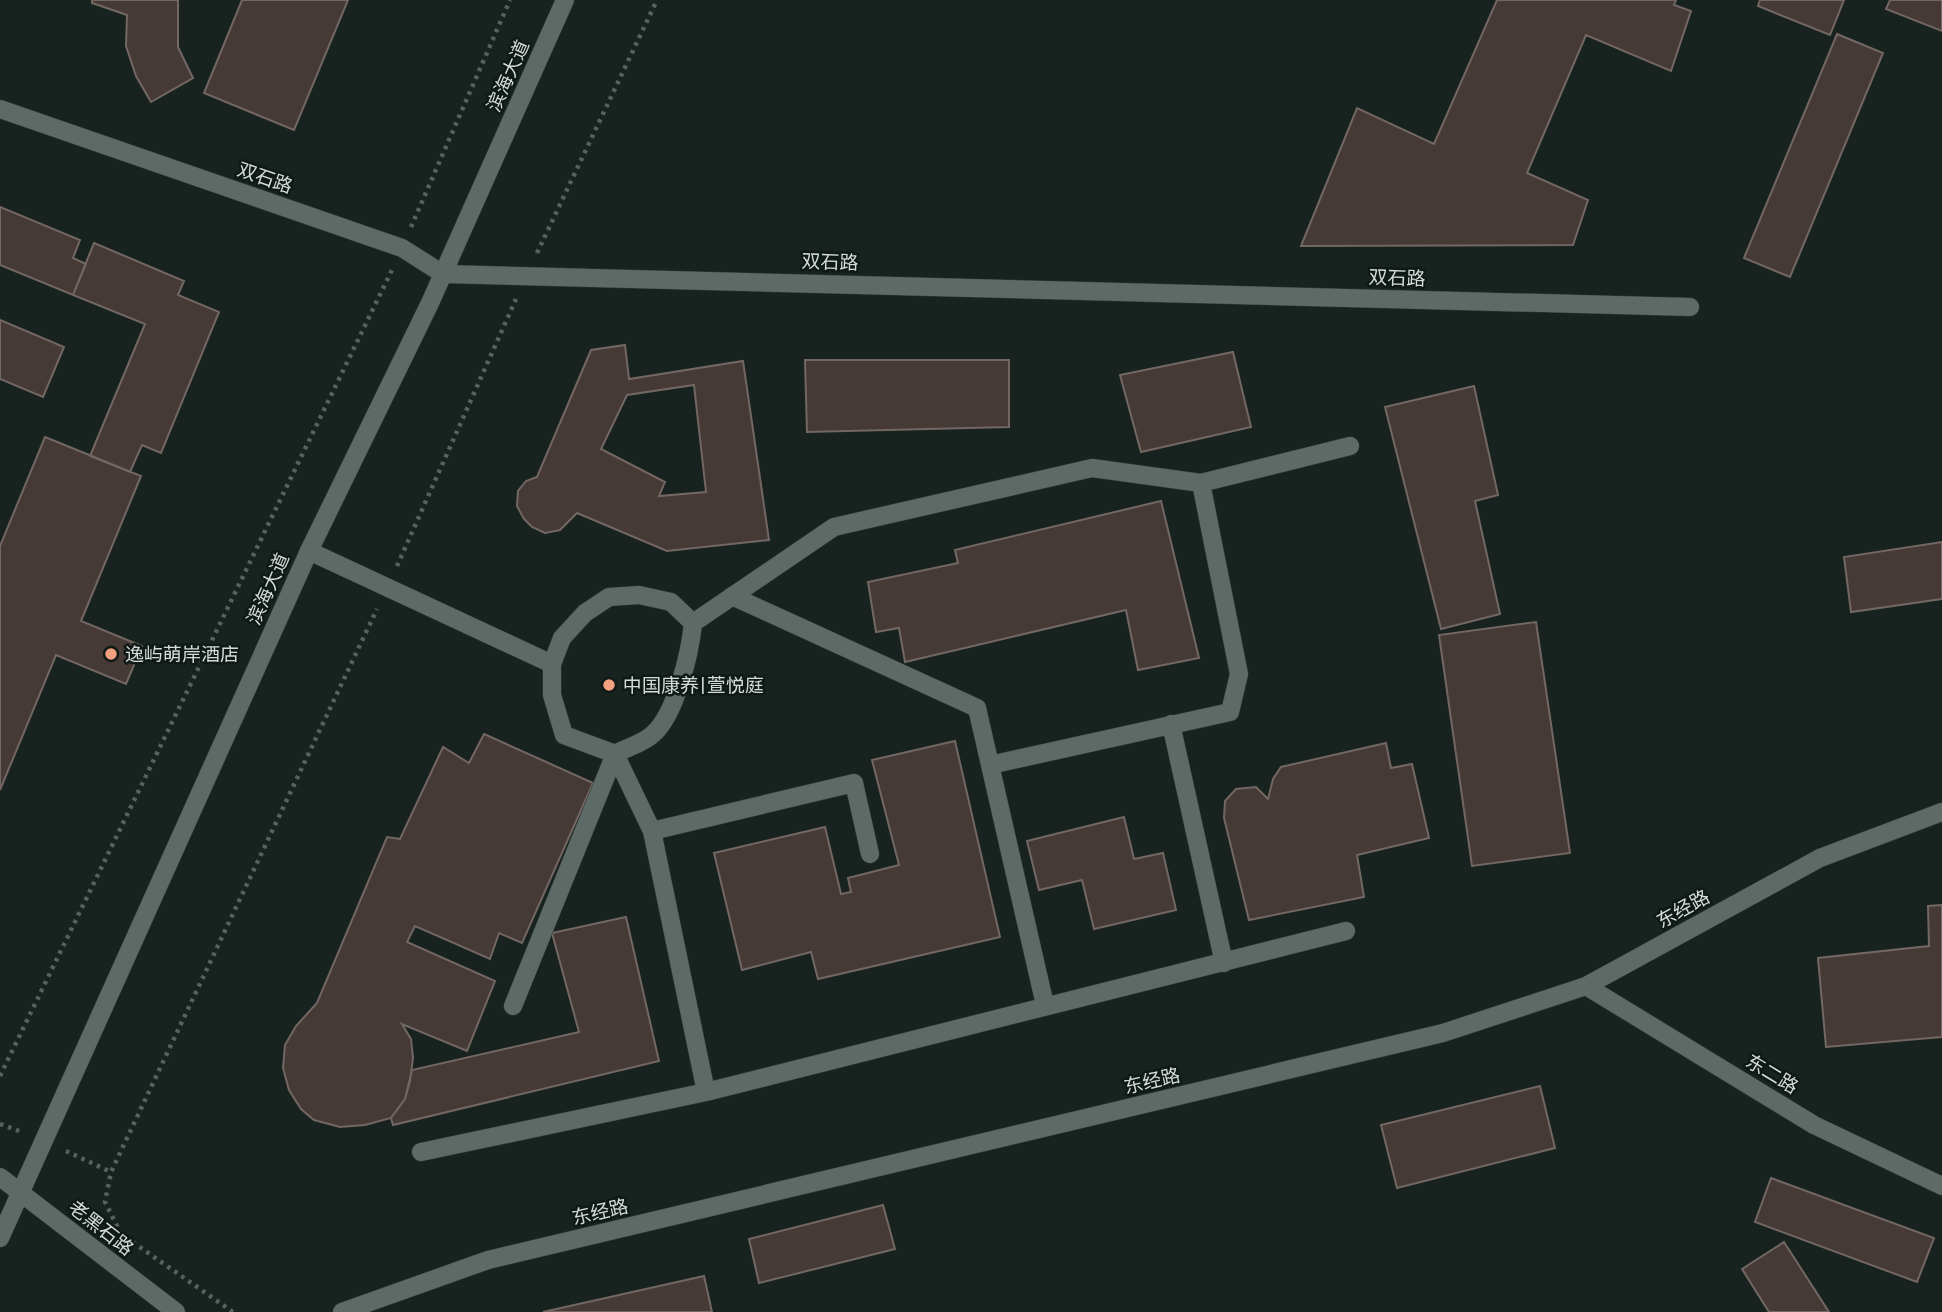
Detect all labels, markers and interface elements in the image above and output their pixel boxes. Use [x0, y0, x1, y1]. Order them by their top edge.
street label: 滨海大道 [482, 37, 534, 115]
street label: 双石路 [234, 158, 296, 198]
street label: 双石路 [801, 250, 859, 274]
street label: 双石路 [1368, 266, 1426, 290]
street label: 滨海大道 [242, 550, 294, 628]
place label: 逸屿萌岸酒店 [125, 643, 239, 666]
marker: 逸屿萌岸酒店 [103, 646, 119, 662]
place label: 中国康养|萱悦庭 [623, 674, 764, 697]
marker: 中国康养|萱悦庭 [601, 677, 617, 693]
street label: 东经路 [1652, 885, 1714, 933]
street label: 东二路 [1742, 1049, 1802, 1099]
street label: 东经路 [1122, 1063, 1182, 1099]
street label: 东经路 [570, 1194, 630, 1230]
street label: 老黑石路 [64, 1196, 138, 1260]

